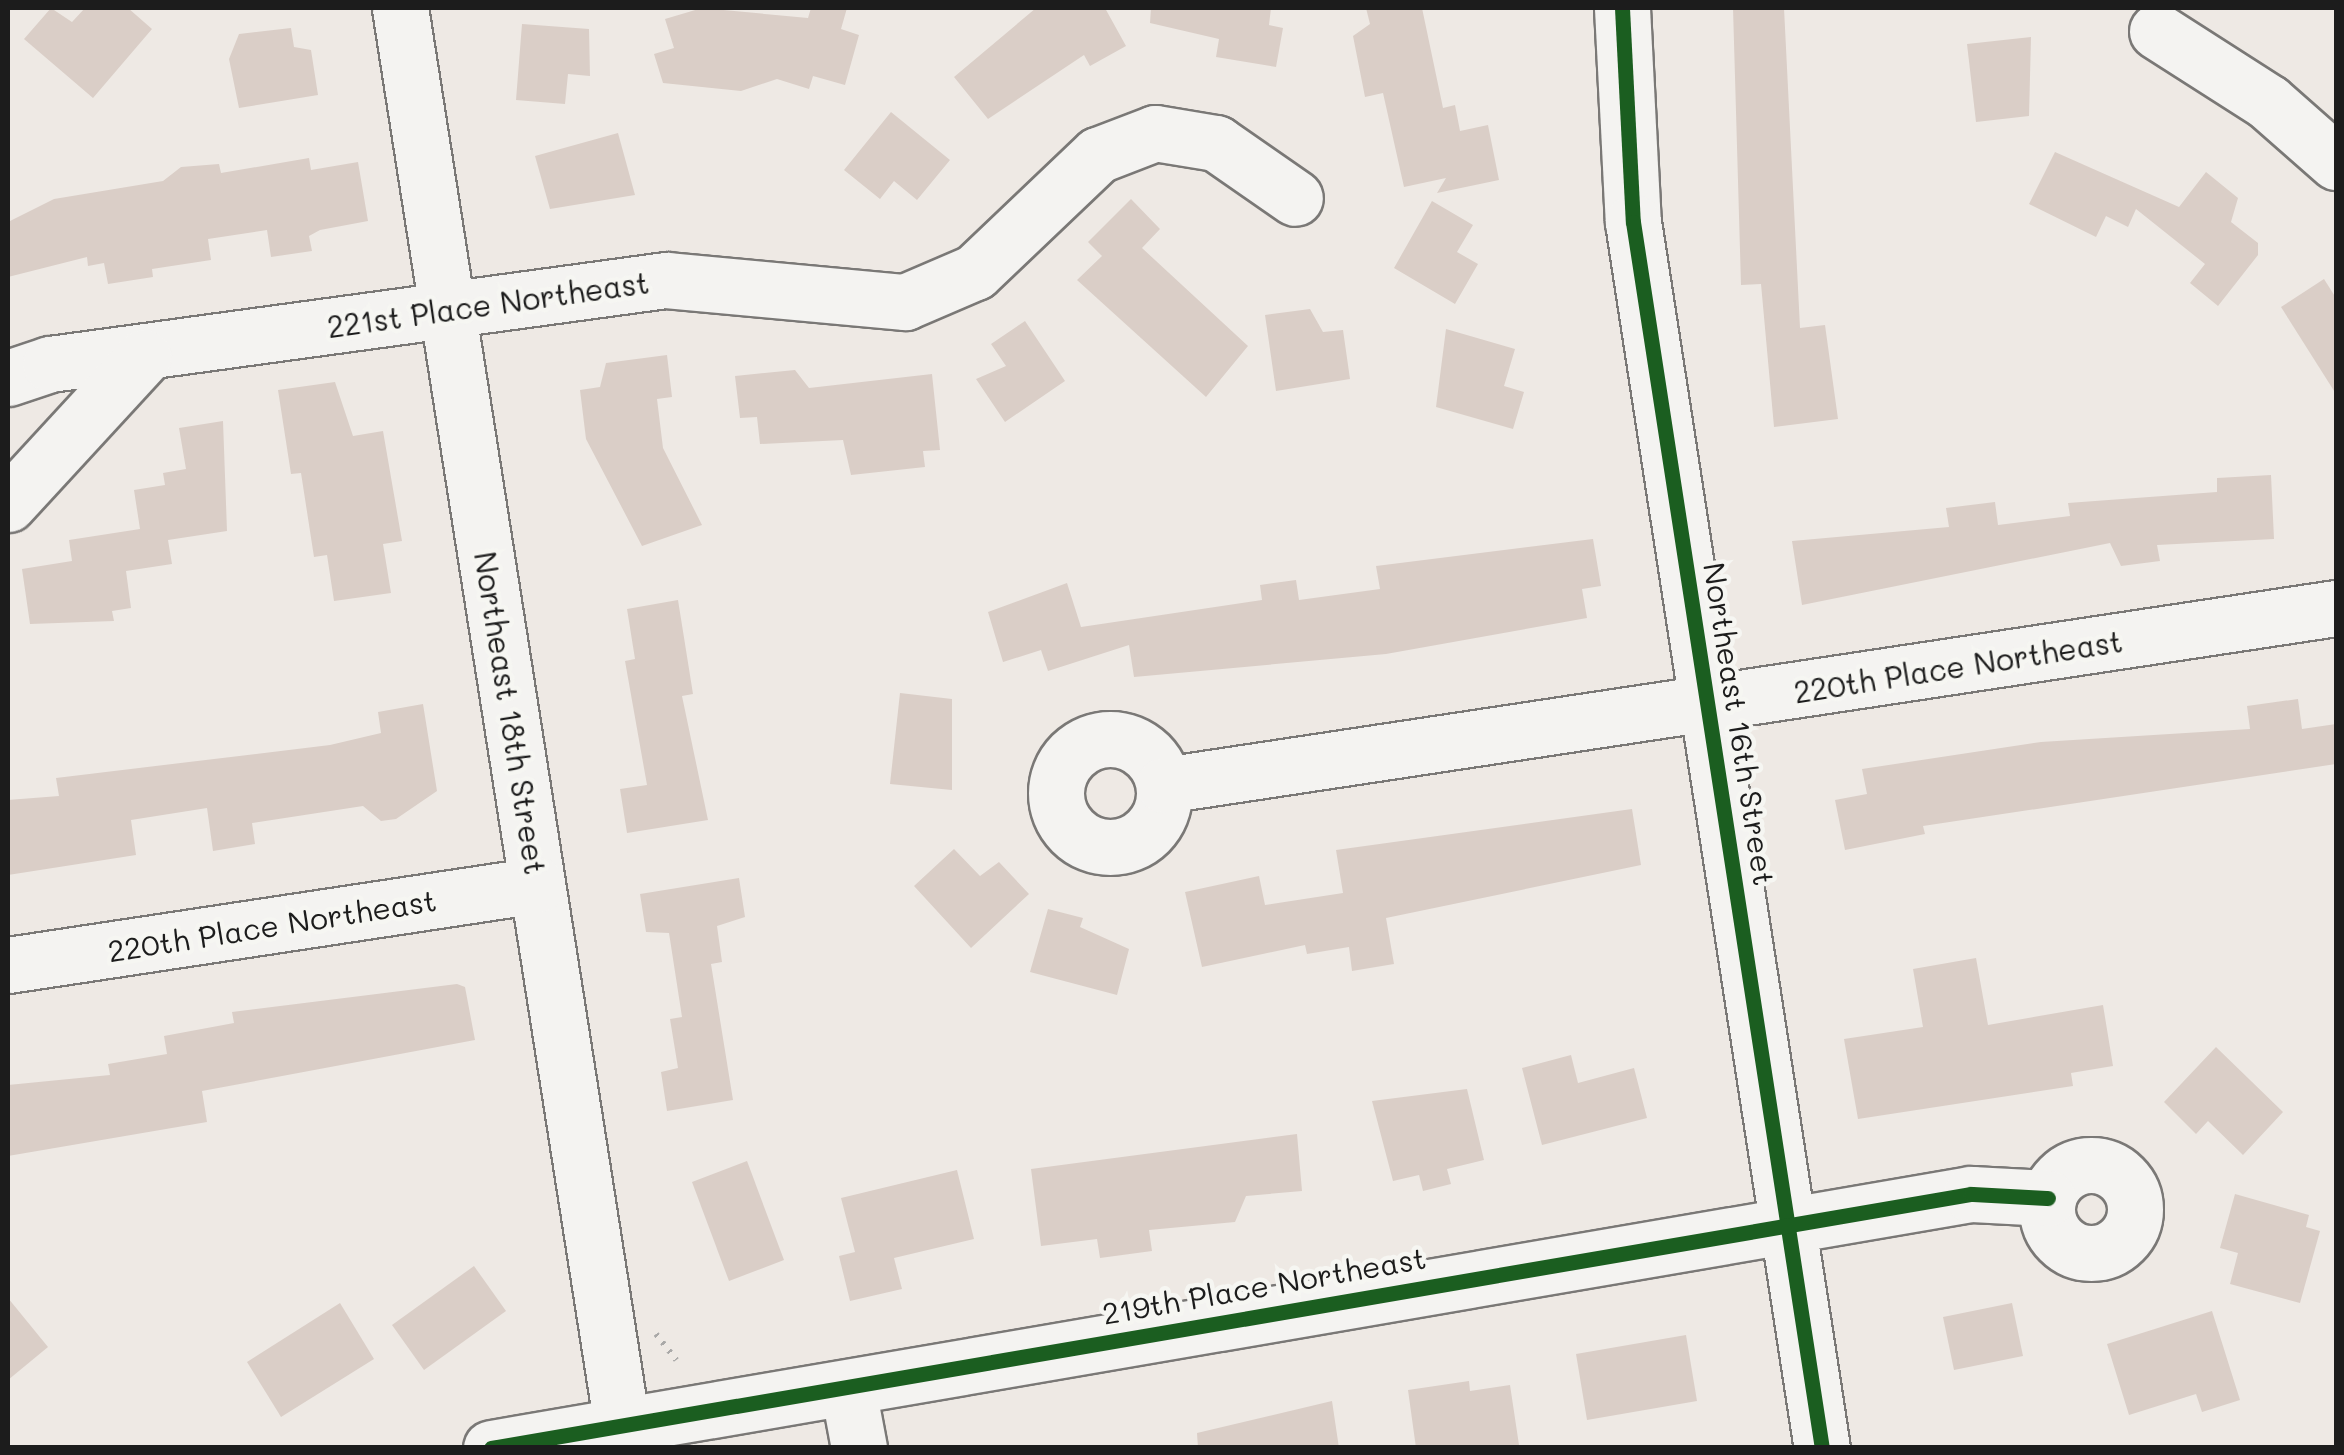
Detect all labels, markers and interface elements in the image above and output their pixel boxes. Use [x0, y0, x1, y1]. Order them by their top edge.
street label: 221st Place Northeast [325, 264, 651, 344]
street label: Northeast 18th Street [468, 549, 554, 877]
street label: Northeast 16th Street [1697, 560, 1783, 888]
street label: 220th Place Northeast [1791, 622, 2125, 710]
street label: 220th Place Northeast [105, 881, 439, 969]
street label: 219th Place Northeast [1099, 1239, 1429, 1331]

